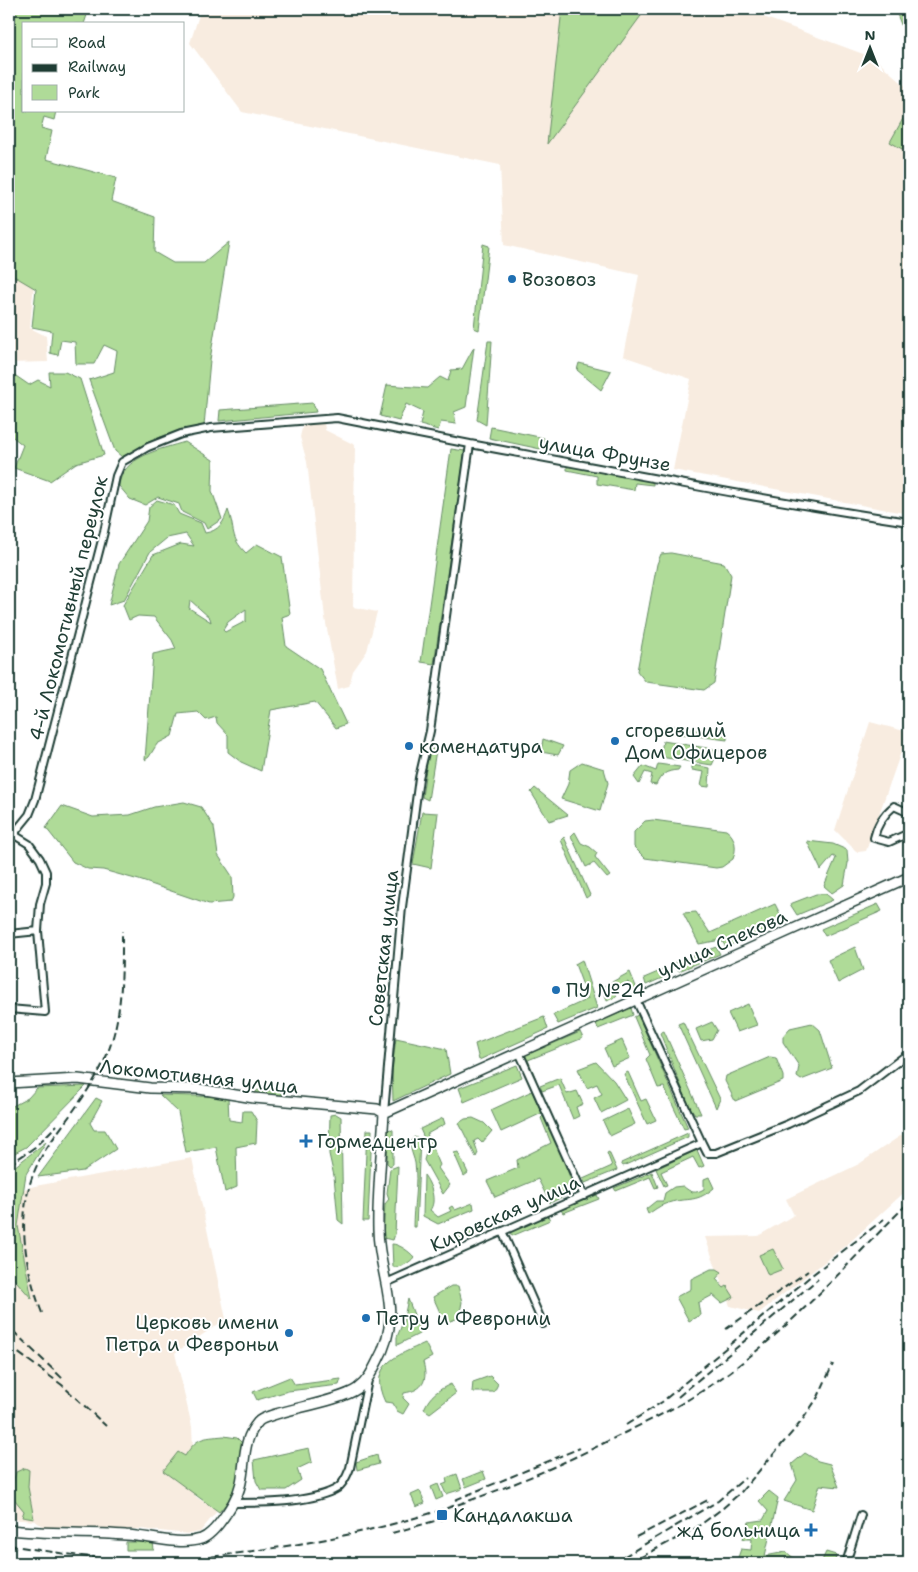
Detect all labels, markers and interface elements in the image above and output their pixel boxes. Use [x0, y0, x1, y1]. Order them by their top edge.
legend [22, 22, 185, 112]
north arrow [846, 22, 896, 72]
text: N [864, 26, 876, 44]
text: Road [68, 33, 106, 53]
text: Railway [68, 57, 126, 77]
text: Park [68, 83, 100, 103]
place label: Возовоз [522, 267, 596, 292]
marker: Возовоз [506, 273, 518, 285]
street label: улица Фрунзе [537, 430, 673, 477]
street label: 4-й Локомотивный переулок [23, 473, 114, 743]
place label: сгоревший Дом Офицеров [625, 718, 767, 765]
place label: комендатура [419, 734, 543, 759]
marker: сгоревший Дом Офицеров [609, 735, 621, 747]
marker: комендатура [403, 740, 415, 752]
street label: Советская улица [363, 868, 404, 1028]
street label: улица Спекова [653, 904, 791, 983]
place label: ПУ №24 [566, 978, 645, 1003]
marker: ПУ №24 [550, 984, 562, 996]
street label: Локомотивная улица [98, 1054, 300, 1099]
place label: Гормедцентр [317, 1129, 438, 1154]
marker: Гормедцентр [299, 1134, 313, 1148]
street label: Кировская улица [426, 1169, 584, 1258]
place label: Петру и Февронии [376, 1306, 551, 1331]
place label: Церковь имени Петра и Февроньи [106, 1310, 279, 1357]
marker: Петру и Февронии [360, 1312, 372, 1324]
marker: Церковь имени Петра и Февроньи [283, 1327, 295, 1339]
place label: Кандалакша [453, 1503, 573, 1528]
marker: Кандалакша [435, 1508, 449, 1522]
place label: жд больница [677, 1518, 800, 1543]
marker: жд больница [804, 1523, 818, 1537]

